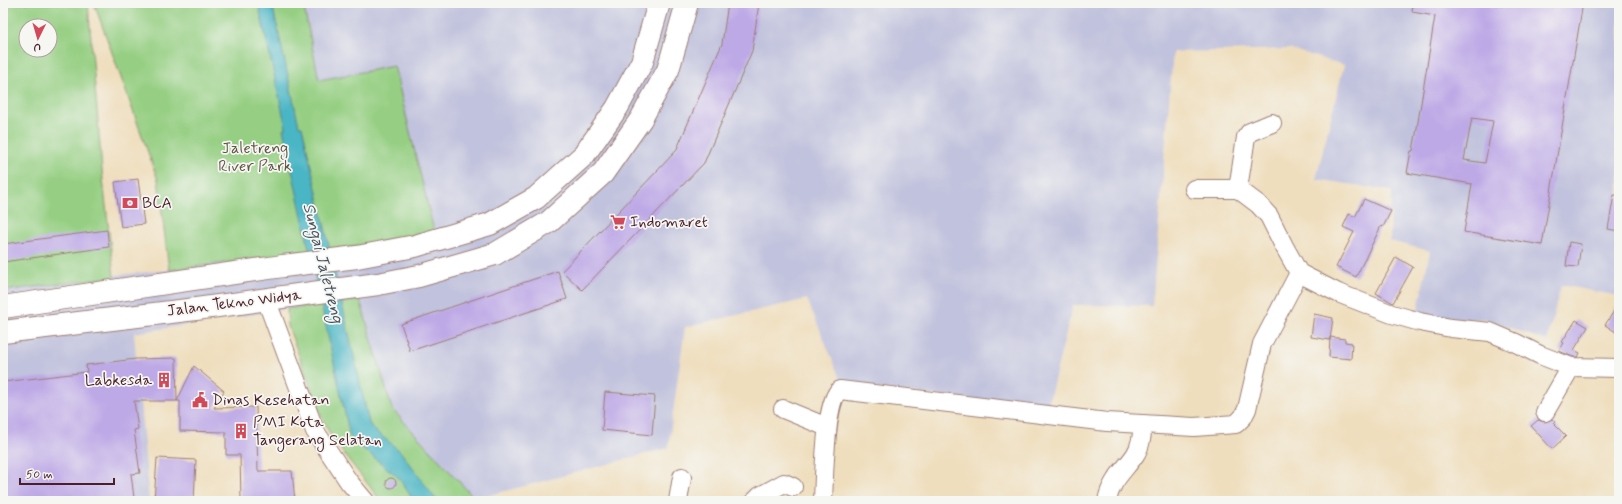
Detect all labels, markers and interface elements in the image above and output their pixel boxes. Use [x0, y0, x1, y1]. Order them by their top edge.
north arrow [18, 18, 58, 58]
text: U [33, 40, 41, 54]
park label: Jaletreng River Park [218, 138, 292, 177]
place label: BCA [142, 193, 172, 214]
bank icon: BCA [121, 194, 139, 212]
water label: Sungai Jaletreng [296, 201, 349, 327]
place label: Indomaret [630, 212, 708, 233]
supermarket icon: Indomaret [609, 213, 627, 231]
street label: Jalan Tekno Widya [166, 284, 303, 322]
place label: Labkesda [85, 370, 152, 391]
building icon: Labkesda [155, 371, 173, 389]
place label: Dinas Kesehatan [212, 390, 330, 411]
public building icon: Dinas Kesehatan [191, 391, 209, 409]
place label: PMI Kota Tangerang Selatan [253, 412, 382, 452]
building icon: PMI Kota Tangerang Selatan [232, 422, 250, 440]
scale bar [20, 460, 114, 486]
text: 50 m [26, 467, 53, 483]

